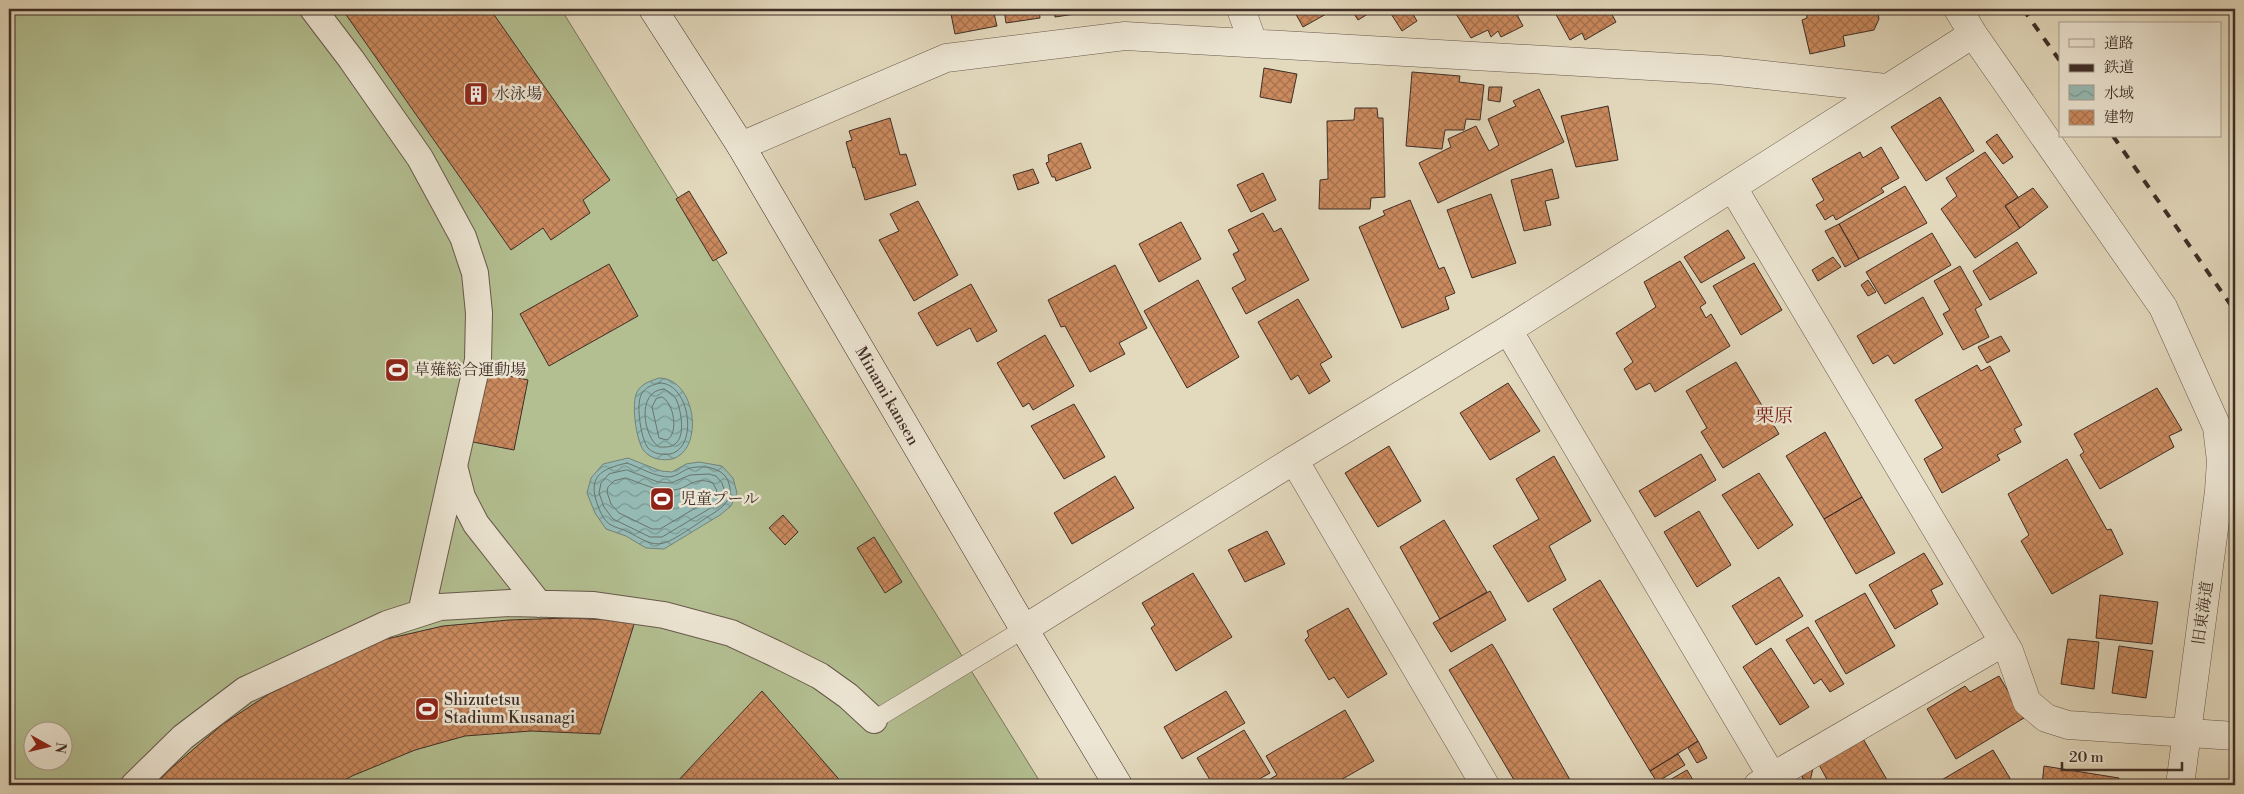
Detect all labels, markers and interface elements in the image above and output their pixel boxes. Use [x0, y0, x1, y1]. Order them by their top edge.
legend [2059, 22, 2222, 138]
text: 道路 [2104, 34, 2134, 53]
text: 鉄道 [2104, 58, 2134, 77]
building icon: 水泳場 [463, 81, 489, 107]
place label: 水泳場 [494, 84, 542, 104]
text: 水域 [2104, 84, 2134, 103]
text: 建物 [2104, 108, 2134, 127]
street label: Minami kansen [851, 343, 924, 449]
sports icon: 草薙総合運動場 [384, 357, 410, 383]
place label: 草薙総合運動場 [414, 360, 526, 380]
district label: 栗原 [1755, 404, 1793, 428]
sports icon: 児童プール [649, 486, 675, 512]
place label: 児童プール [680, 489, 759, 509]
street label: 旧東海道 [2189, 580, 2217, 646]
place label: Shizutetsu Stadium Kusanagi [444, 690, 575, 728]
sports icon: Shizutetsu Stadium Kusanagi [414, 696, 440, 722]
north arrow [22, 722, 72, 772]
scale bar [2062, 739, 2182, 771]
text: N [50, 741, 70, 754]
text: 20 m [2069, 748, 2104, 767]

